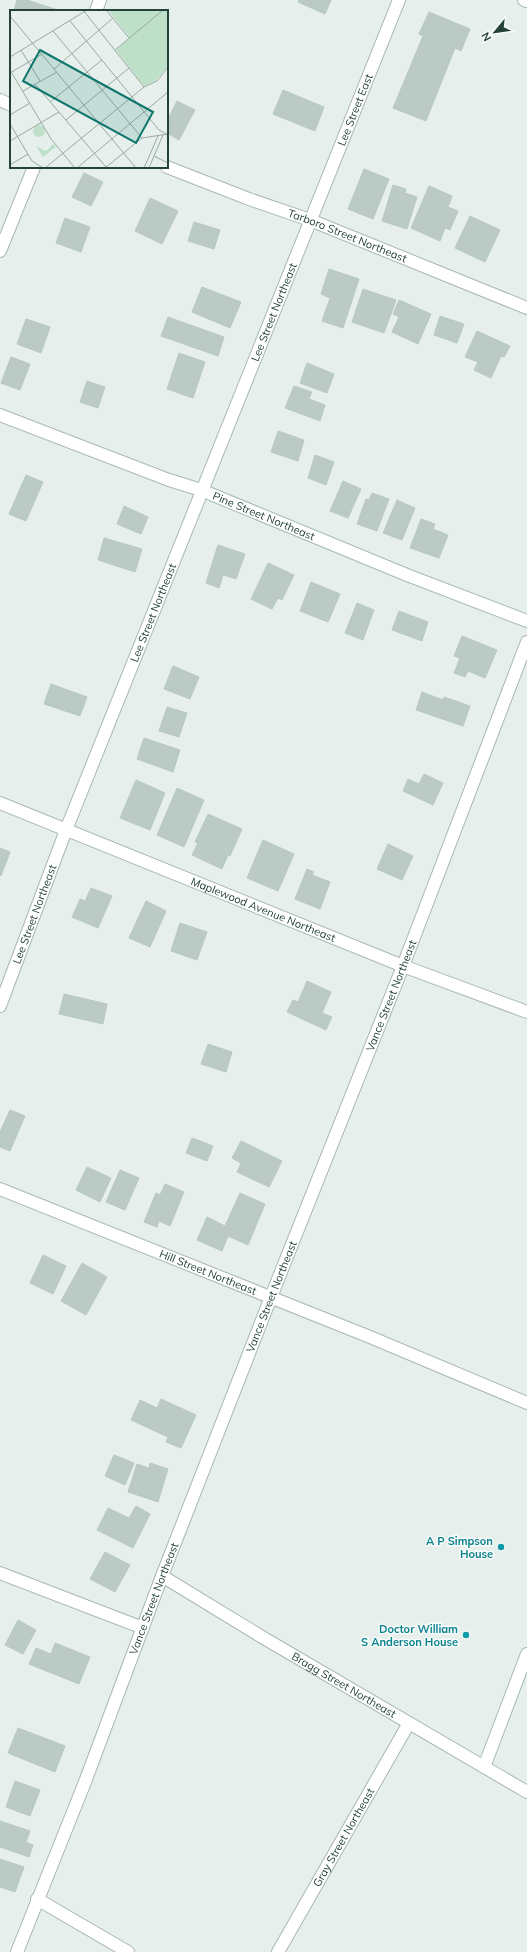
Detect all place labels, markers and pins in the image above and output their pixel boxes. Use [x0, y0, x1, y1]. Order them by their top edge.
place label: A P Simpson House [426, 1534, 493, 1561]
marker: A P Simpson House [496, 1542, 506, 1552]
place label: Doctor William S Anderson House [361, 1622, 458, 1649]
marker: Doctor William S Anderson House [461, 1630, 471, 1640]

